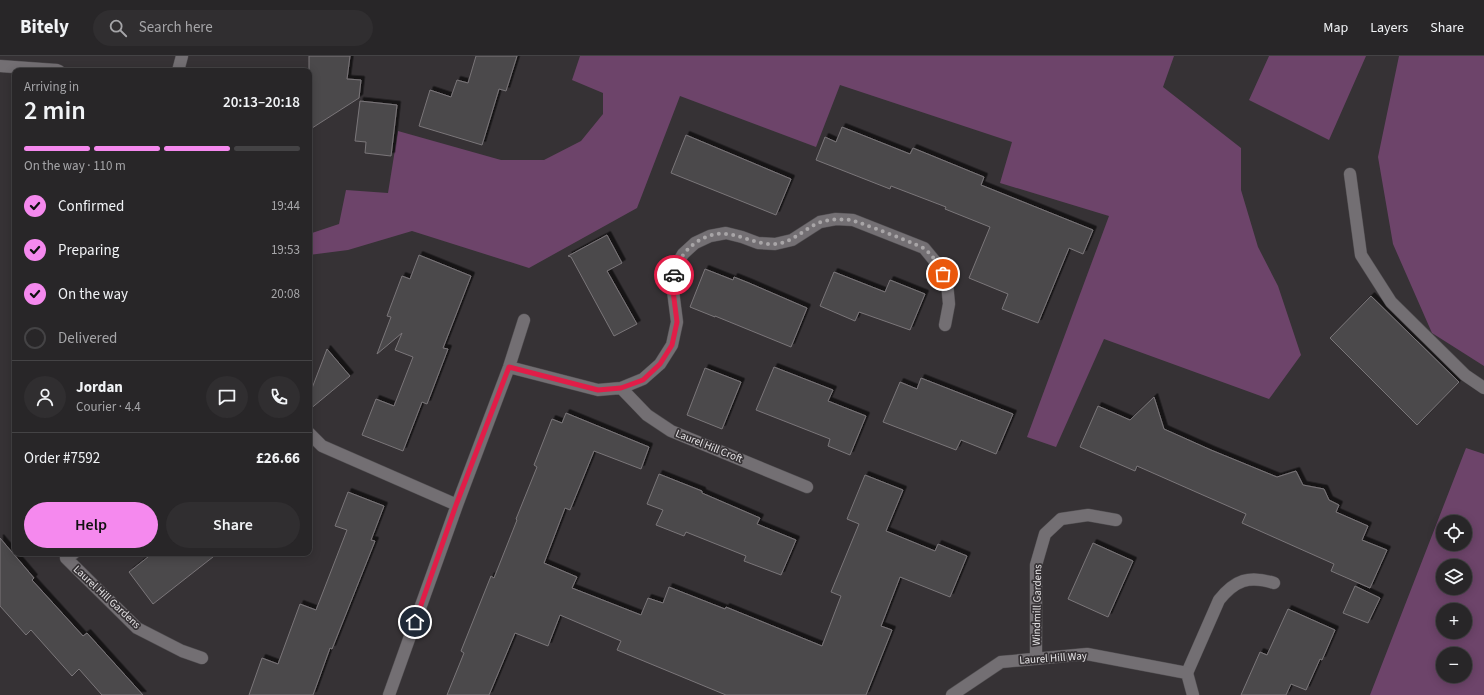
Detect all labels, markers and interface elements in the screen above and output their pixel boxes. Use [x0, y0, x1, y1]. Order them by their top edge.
search box [93, 10, 373, 46]
text: Bitely [20, 14, 69, 41]
icon: search [107, 17, 129, 39]
text: Search here [139, 17, 213, 38]
text: Map [1323, 18, 1348, 38]
text: Layers [1370, 18, 1408, 38]
text: Share [1430, 18, 1464, 38]
text: Arriving in [24, 78, 79, 96]
text: 2 min [24, 92, 86, 129]
text: 20:13–20:18 [223, 92, 300, 113]
text: On the way · 110 m [24, 157, 126, 175]
icon: check [24, 195, 46, 217]
text: Confirmed [58, 196, 124, 217]
text: 19:44 [271, 197, 300, 215]
icon: check [24, 239, 46, 261]
text: Preparing [58, 240, 119, 261]
text: 19:53 [271, 241, 300, 259]
courier [654, 255, 694, 295]
pin [926, 257, 960, 291]
icon: bag [932, 263, 954, 285]
icon: car [663, 264, 685, 286]
icon: check [24, 283, 46, 305]
text: On the way [58, 284, 128, 305]
text: 20:08 [271, 285, 300, 303]
text: Delivered [58, 328, 117, 349]
button: person [24, 376, 66, 418]
button: chat [206, 376, 248, 418]
button: phone [258, 376, 300, 418]
text: Jordan [76, 377, 123, 398]
text: Courier · 4.4 [76, 398, 141, 416]
street label: Laurel Hill Croft [673, 426, 745, 466]
text: Order #7592 [24, 448, 100, 469]
text: £26.66 [256, 448, 300, 469]
button: Help [24, 502, 158, 548]
button: Share [166, 502, 300, 548]
map controls [1436, 515, 1472, 683]
button: locate [1436, 515, 1472, 551]
button: layers [1436, 559, 1472, 595]
street label: Laurel Hill Gardens [70, 562, 144, 632]
street label: Windmill Gardens [1029, 564, 1045, 646]
button: + [1436, 603, 1472, 639]
pin [398, 605, 432, 639]
icon: home [404, 611, 426, 633]
button: − [1436, 647, 1472, 683]
street label: Laurel Hill Way [1019, 648, 1087, 668]

